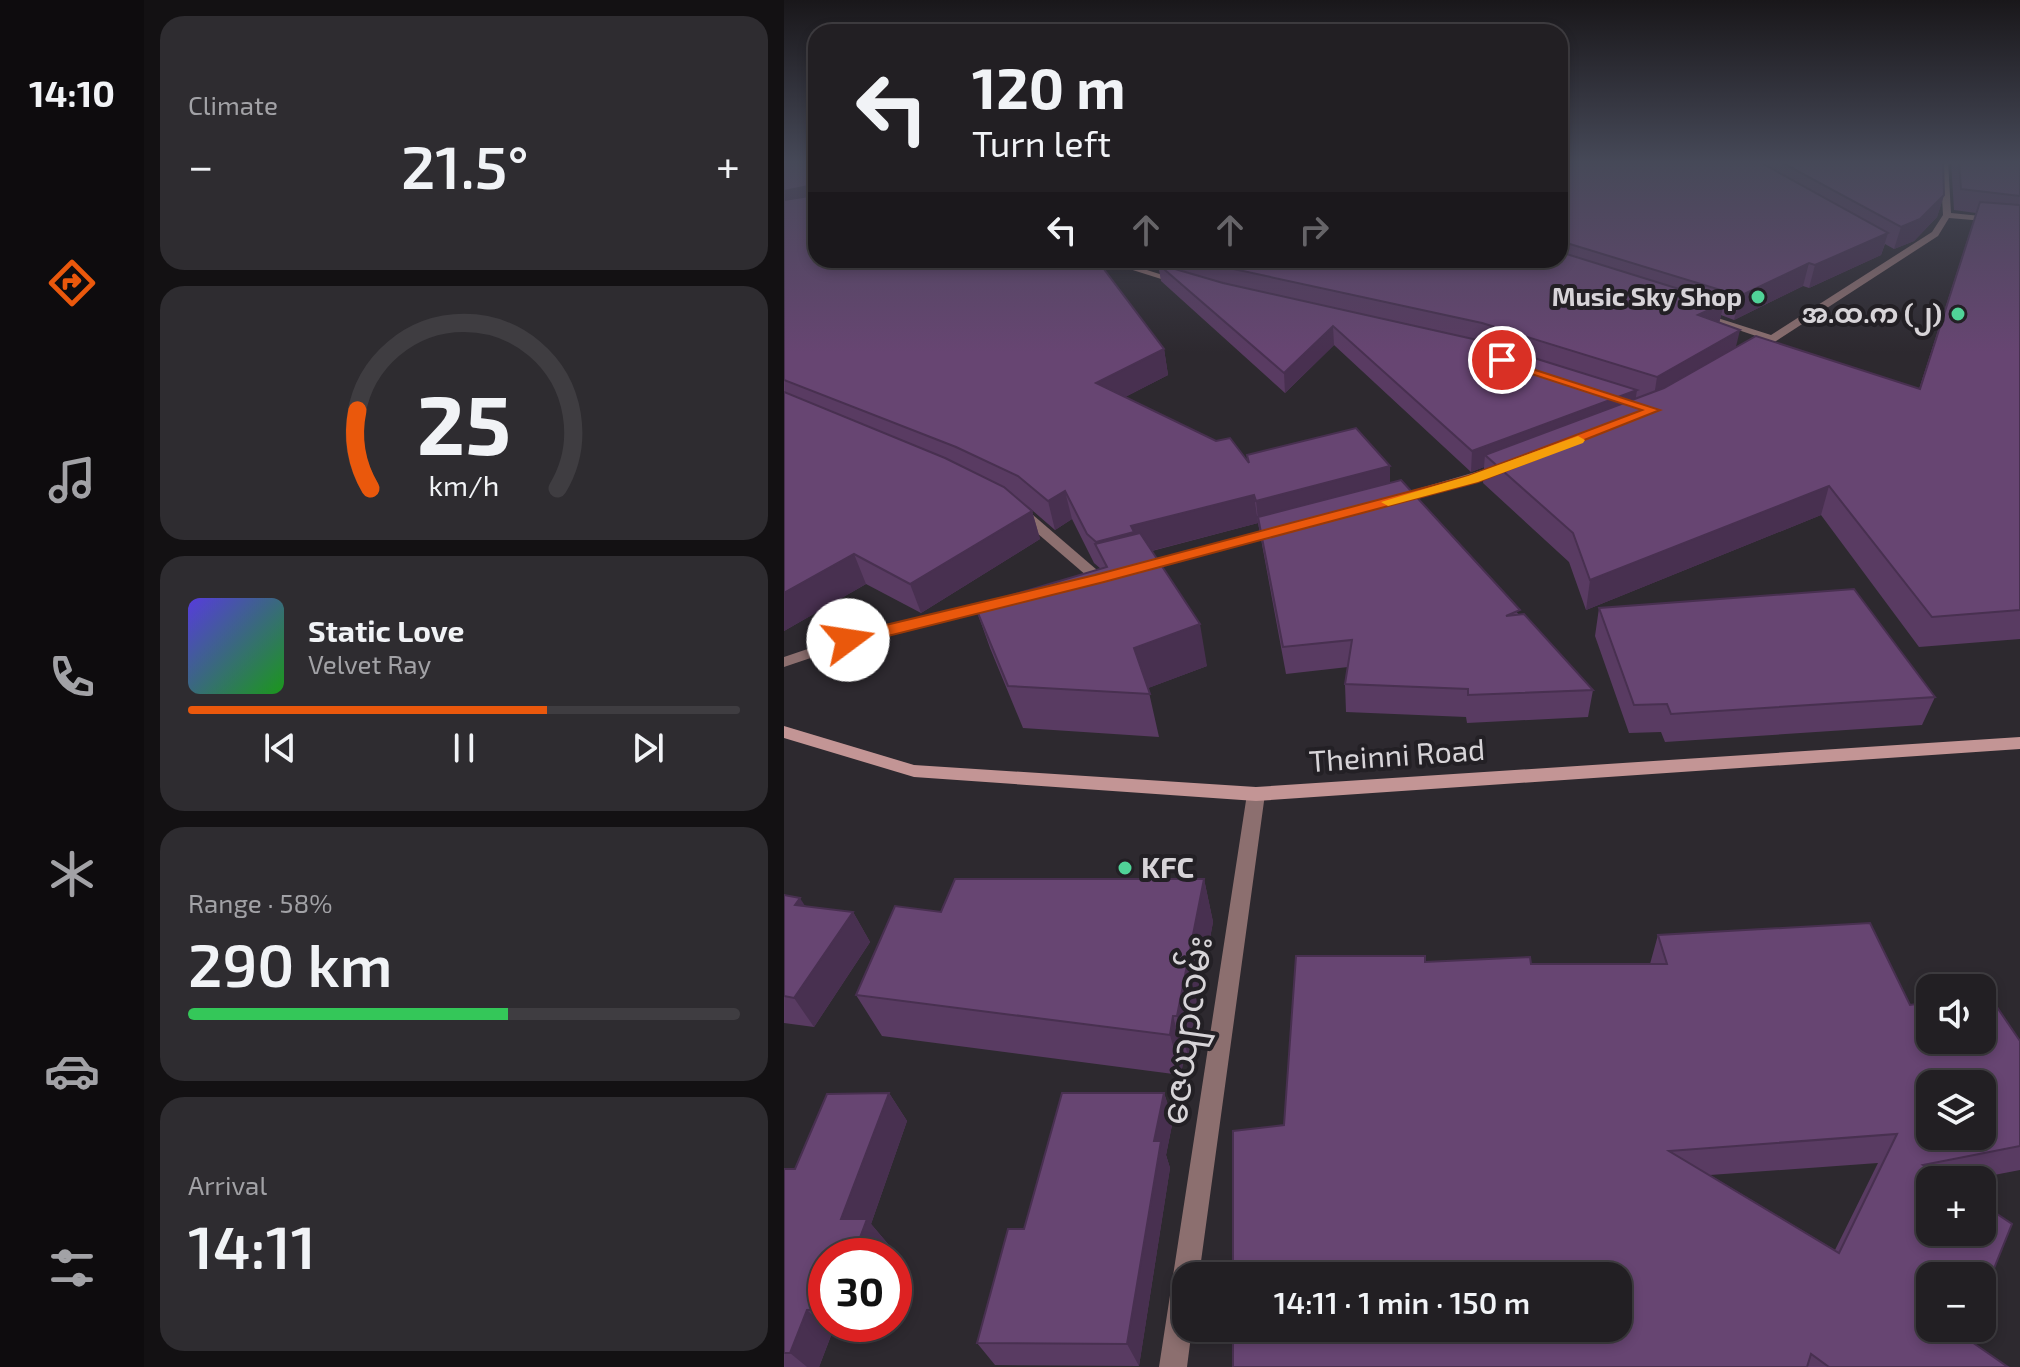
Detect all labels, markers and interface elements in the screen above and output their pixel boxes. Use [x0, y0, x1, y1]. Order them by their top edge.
text: 120 m [972, 53, 1126, 120]
icon: left [840, 56, 944, 160]
text: 14:10 [29, 71, 115, 114]
text: Climate [188, 89, 278, 120]
text: Turn left [972, 121, 1111, 164]
text: 21.5° [401, 129, 529, 201]
text: − [188, 138, 214, 191]
text: + [716, 138, 740, 191]
icon: left [1040, 208, 1084, 252]
icon: ahead [1124, 208, 1168, 252]
icon: ahead [1208, 208, 1252, 252]
icon: right [1292, 208, 1336, 252]
icon: directions [44, 255, 100, 311]
place label: Music Sky Shop [1552, 280, 1742, 312]
marker: Music Sky Shop [1749, 288, 1767, 306]
place label: အ.ထ.က (၂) [1802, 297, 1942, 336]
marker: အ.ထ.က (၂) [1949, 305, 1967, 323]
pin [1468, 326, 1536, 394]
icon: arrive [1480, 338, 1524, 382]
text: 25 [417, 372, 511, 472]
icon: music [44, 452, 100, 508]
text: km/h [429, 467, 499, 502]
position arrow [806, 598, 890, 682]
text: Static Love [308, 612, 464, 648]
text: Velvet Ray [308, 648, 431, 679]
icon: phone [44, 649, 100, 705]
icon: previous [258, 726, 302, 770]
icon: pause [442, 726, 486, 770]
icon: next [626, 726, 670, 770]
street label: Theinni Road [1308, 730, 1486, 778]
icon: climate [44, 846, 100, 902]
place label: KFC [1141, 848, 1194, 884]
marker: KFC [1116, 859, 1134, 877]
text: Range · 58% [188, 887, 333, 918]
text: 290 km [188, 927, 393, 999]
street label: ဇေယျာလမ်း [1149, 932, 1229, 1128]
map controls [1916, 974, 1996, 1342]
button: sound [1916, 974, 1996, 1054]
icon: car [44, 1043, 100, 1099]
button: layers [1916, 1070, 1996, 1150]
button: + [1916, 1166, 1996, 1246]
text: Arrival [188, 1169, 267, 1200]
text: 14:11 [188, 1209, 316, 1281]
speed limit sign: 30 [808, 1238, 912, 1342]
icon: filters [44, 1240, 100, 1296]
button: − [1916, 1262, 1996, 1342]
text: 14:11 · 1 min · 150 m [1274, 1284, 1530, 1320]

